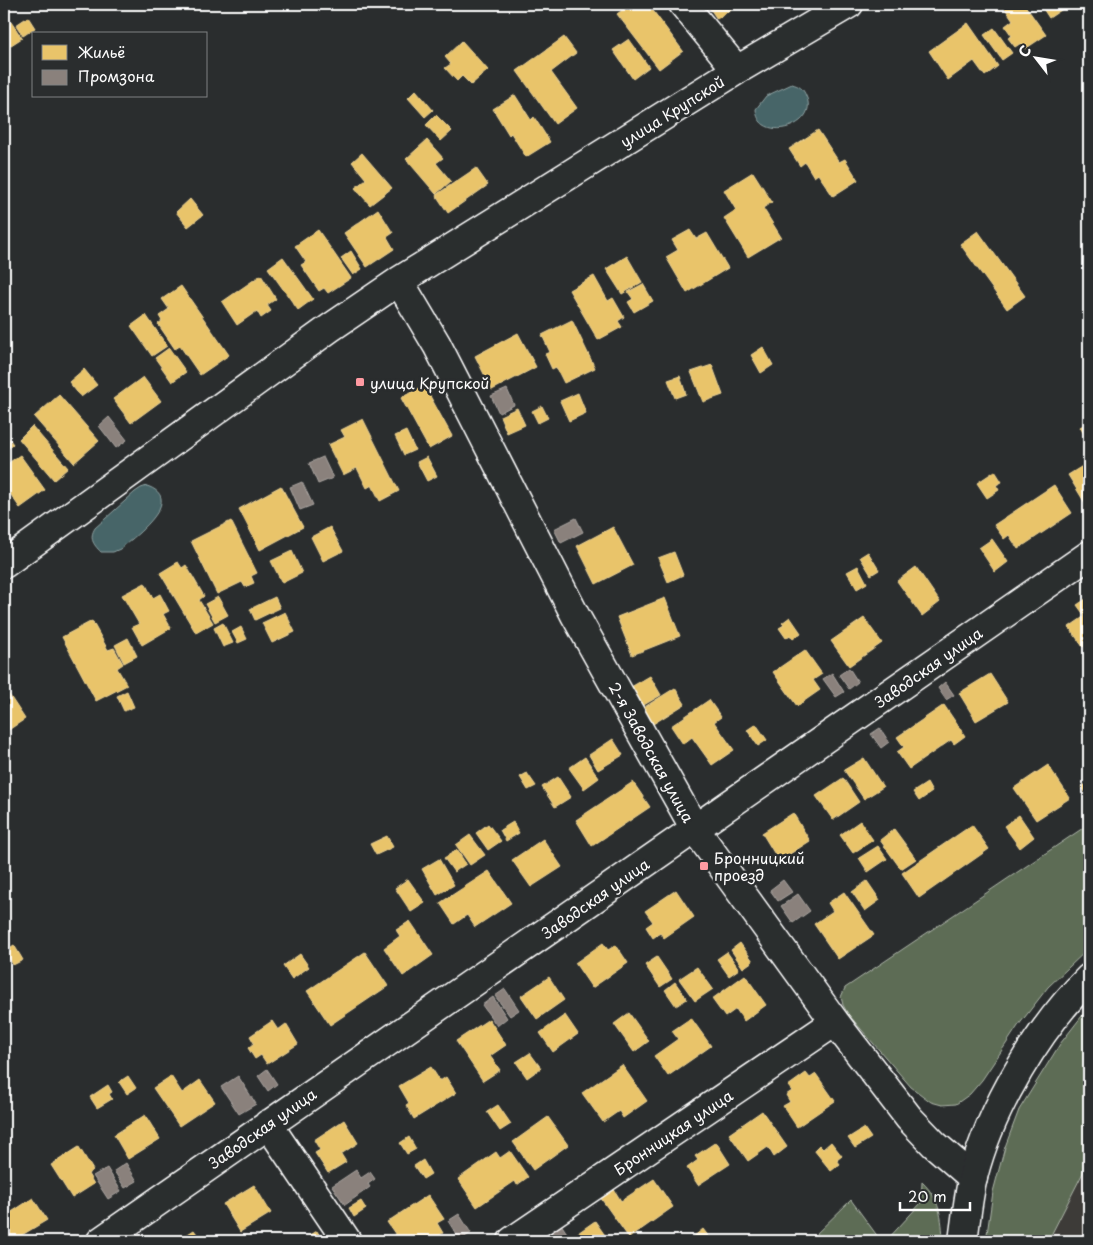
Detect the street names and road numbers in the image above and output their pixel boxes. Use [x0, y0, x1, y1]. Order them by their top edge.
street label: улица Крупской [615, 70, 729, 152]
street label: Заводская улица [869, 621, 987, 713]
street label: 2-я Заводская улица [604, 678, 701, 827]
street label: Заводская улица [536, 852, 654, 944]
street label: Заводская улица [203, 1082, 321, 1174]
street label: Бронницкая улица [609, 1083, 737, 1180]

